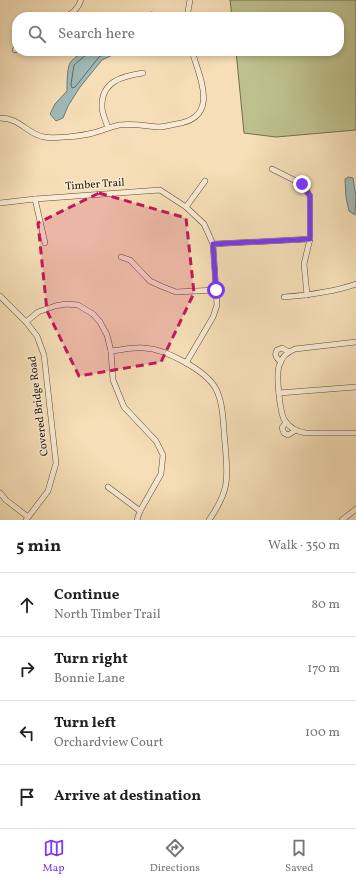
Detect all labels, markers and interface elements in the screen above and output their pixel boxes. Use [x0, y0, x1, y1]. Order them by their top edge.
search box [12, 12, 344, 56]
icon: search [26, 23, 48, 45]
text: Search here [58, 24, 135, 45]
street label: Timber Trail [65, 175, 125, 195]
route end [293, 175, 311, 193]
route start [207, 281, 225, 299]
street label: Covered Bridge Road [25, 355, 53, 457]
text: 5 min [16, 535, 61, 558]
text: Walk · 350 m [268, 537, 340, 555]
text: Continue [54, 585, 119, 606]
icon: ahead [16, 594, 38, 616]
text: 80 m [311, 596, 340, 614]
text: North Timber Trail [54, 606, 161, 624]
text: Turn right [54, 649, 128, 670]
icon: right [16, 658, 38, 680]
text: 170 m [307, 660, 340, 678]
text: Bonnie Lane [54, 670, 125, 688]
text: Turn left [54, 713, 116, 734]
icon: left [16, 722, 38, 744]
text: 100 m [305, 724, 340, 742]
text: Orchardview Court [54, 734, 163, 752]
icon: arrive [16, 786, 38, 808]
text: Arrive at destination [54, 786, 201, 807]
tab: Map [43, 837, 65, 876]
tab: Directions [150, 837, 200, 876]
tab: Saved [285, 837, 313, 876]

